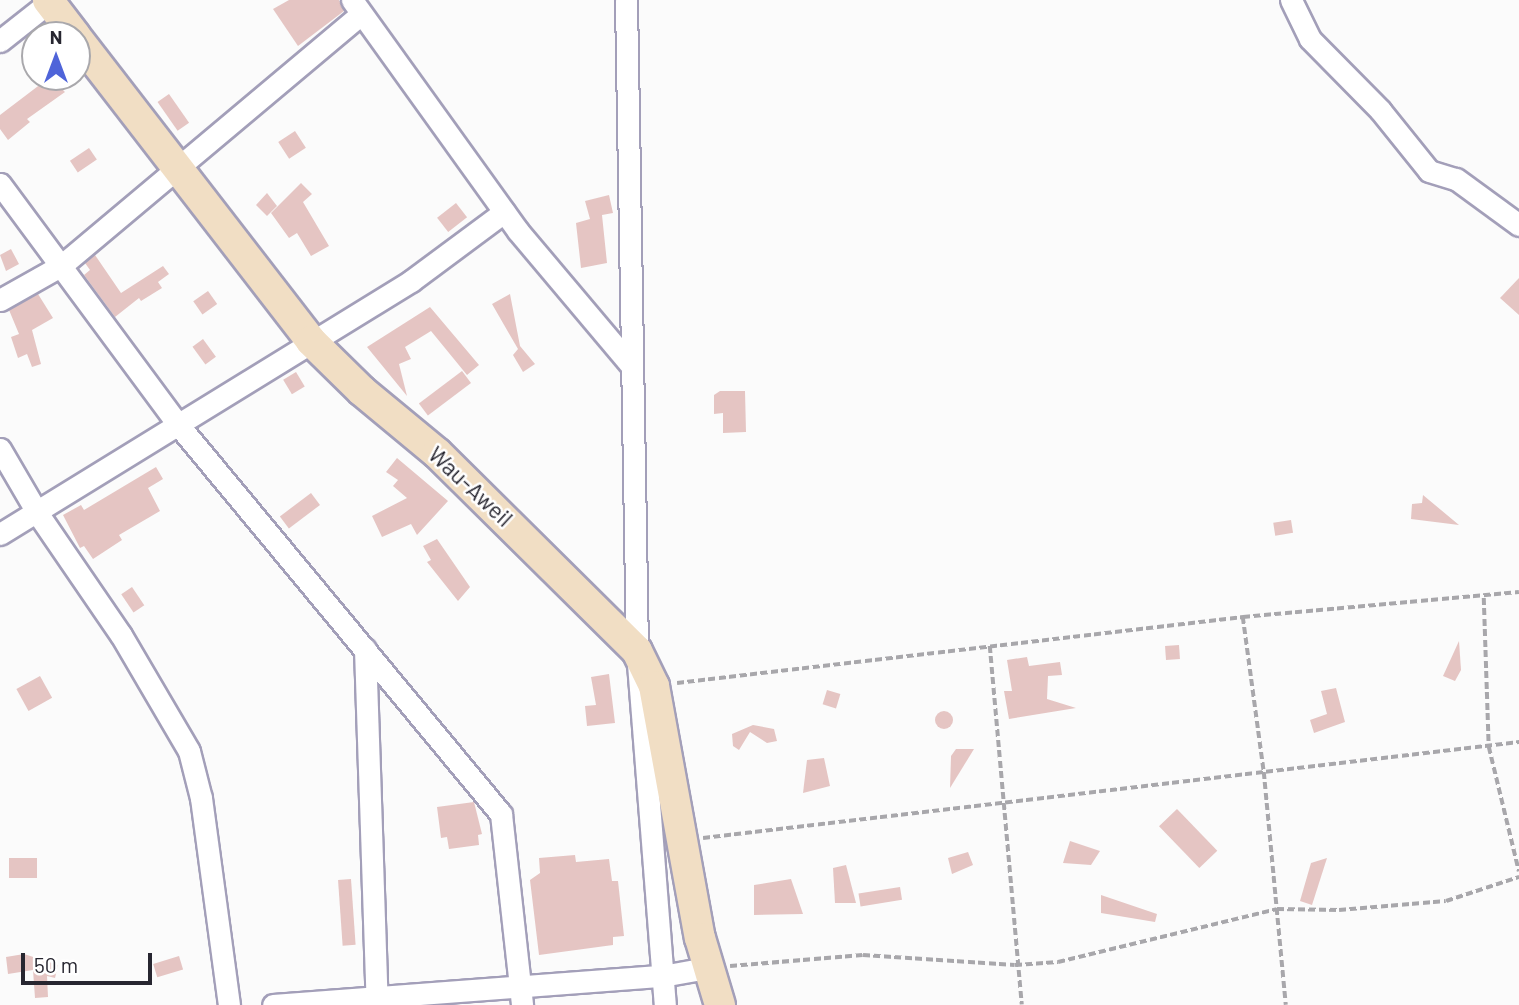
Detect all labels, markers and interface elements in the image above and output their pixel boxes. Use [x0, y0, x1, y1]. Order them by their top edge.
north arrow [21, 21, 91, 91]
text: N [50, 25, 62, 48]
street label: Wau-Aweil [423, 440, 519, 532]
scale bar [24, 939, 156, 983]
text: 50 m [34, 952, 78, 977]

